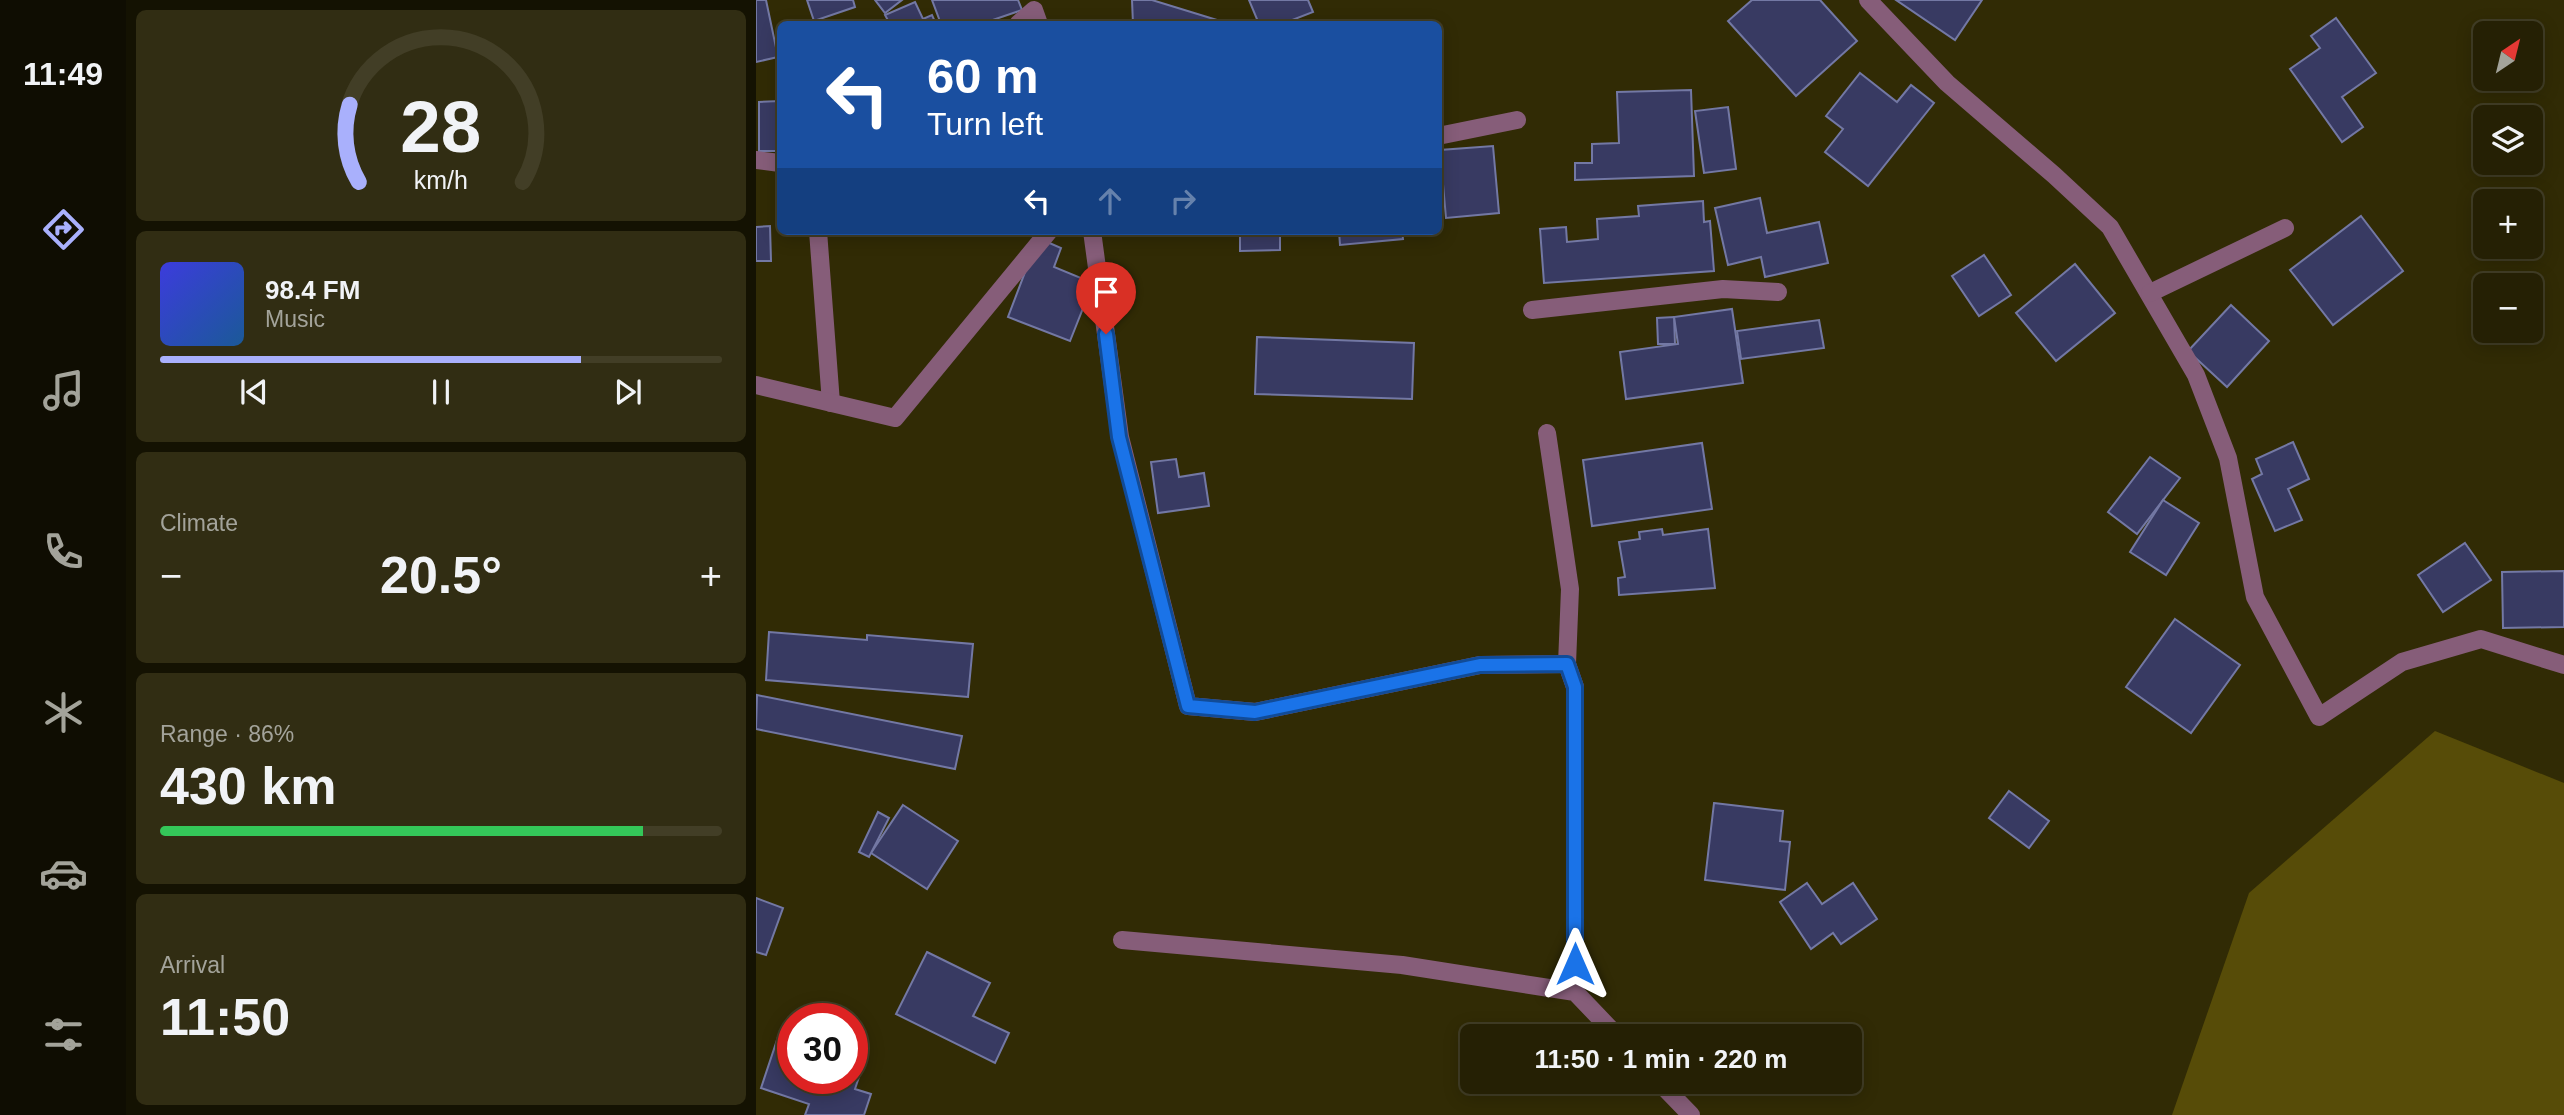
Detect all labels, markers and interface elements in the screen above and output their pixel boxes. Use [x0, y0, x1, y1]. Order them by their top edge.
north arrow [2473, 21, 2543, 91]
map controls [2473, 21, 2543, 343]
icon: left [812, 49, 903, 140]
text: 60 m [927, 49, 1039, 103]
text: 11:49 [23, 56, 103, 92]
text: 28 [401, 86, 481, 167]
button: layers [2473, 105, 2543, 175]
text: Turn left [927, 106, 1043, 142]
text: km/h [414, 165, 468, 193]
icon: left [1018, 182, 1056, 220]
icon: ahead [1091, 182, 1129, 220]
icon: right [1164, 182, 1202, 220]
button: + [2473, 189, 2543, 259]
icon: directions [39, 205, 88, 254]
pin [1076, 262, 1136, 334]
icon: arrive [1087, 273, 1125, 311]
button: − [2473, 273, 2543, 343]
text: 98.4 FM [265, 275, 360, 305]
text: Music [265, 306, 325, 332]
icon: music [39, 366, 88, 415]
icon: previous [235, 373, 273, 411]
icon: pause [422, 373, 460, 411]
icon: next [609, 373, 647, 411]
text: Climate [160, 510, 238, 536]
icon: phone [39, 527, 88, 576]
text: 20.5° [380, 546, 502, 604]
text: − [160, 555, 182, 597]
text: + [700, 555, 722, 597]
icon: climate [39, 688, 88, 737]
text: Range · 86% [160, 721, 294, 747]
text: 430 km [160, 757, 336, 815]
icon: car [39, 849, 88, 898]
position arrow [1538, 927, 1612, 1001]
text: Arrival [160, 952, 225, 978]
text: 11:50 [160, 988, 290, 1046]
speed limit sign: 30 [777, 1003, 868, 1094]
icon: filters [39, 1010, 88, 1059]
text: 11:50 · 1 min · 220 m [1535, 1044, 1787, 1074]

